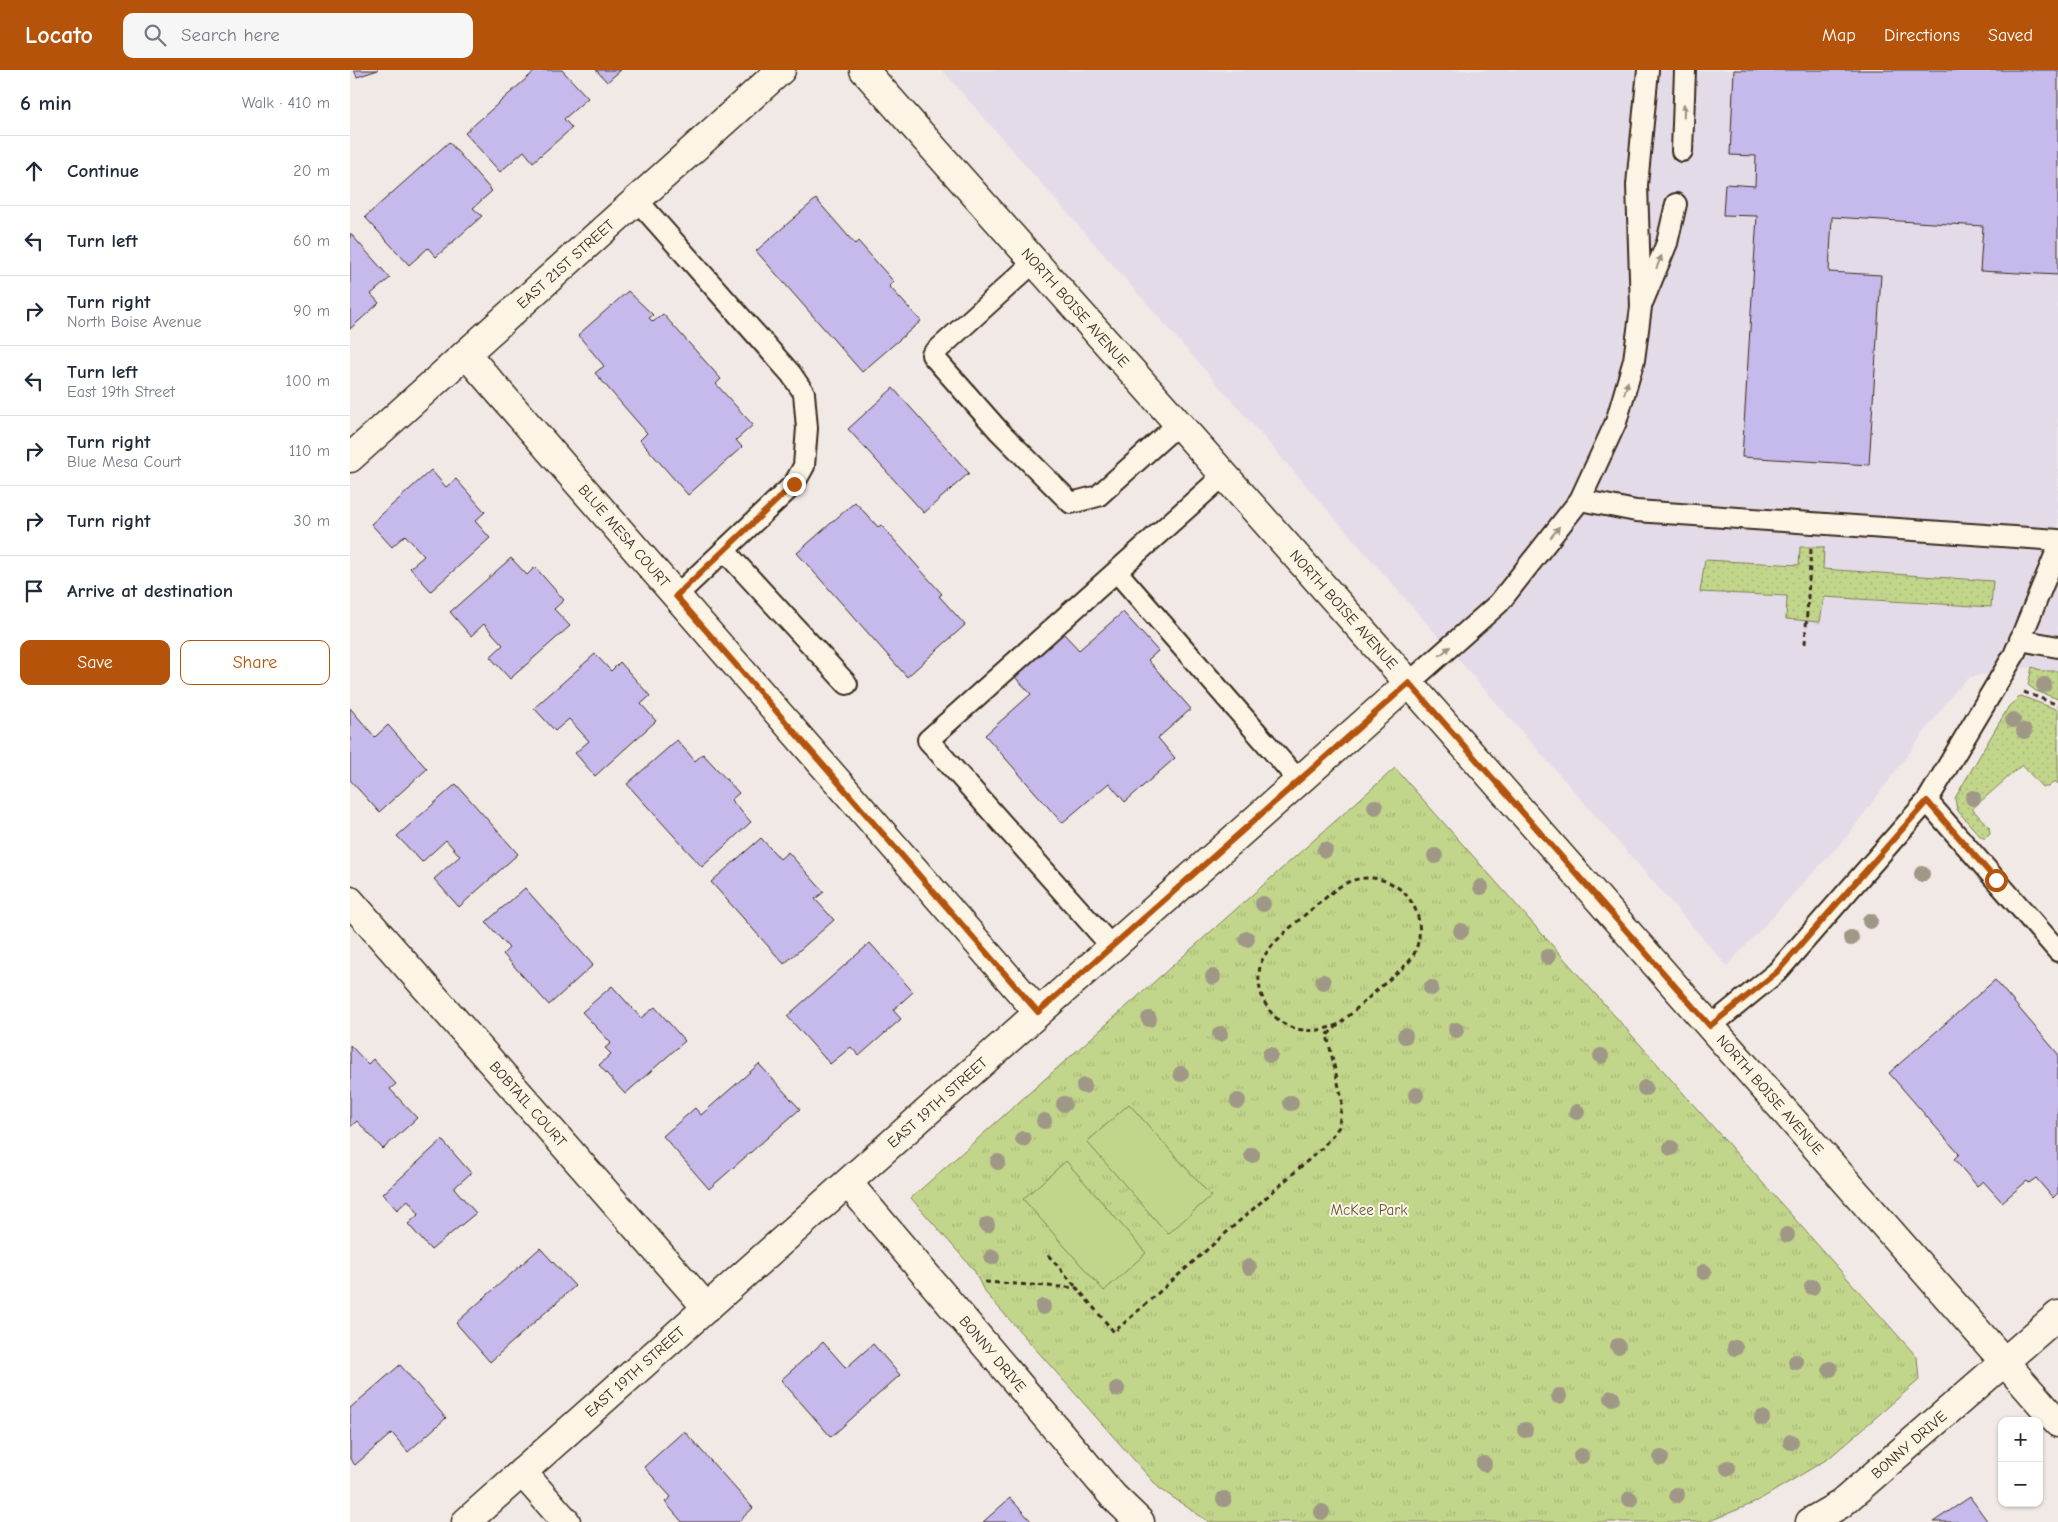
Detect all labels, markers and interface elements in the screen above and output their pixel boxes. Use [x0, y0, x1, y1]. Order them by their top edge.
search box [123, 13, 473, 58]
text: Locato [25, 21, 93, 49]
icon: search [141, 21, 169, 49]
text: Search here [181, 24, 280, 46]
text: Map [1822, 25, 1856, 46]
text: Directions [1884, 25, 1960, 46]
text: Saved [1988, 25, 2033, 46]
text: 6 min [20, 91, 72, 115]
text: Walk · 410 m [242, 94, 330, 112]
one-way arrow [1680, 102, 1688, 118]
icon: ahead [20, 157, 48, 185]
text: Continue [67, 160, 139, 182]
text: 20 m [293, 162, 330, 180]
street label: EAST 21ST STREET [513, 215, 618, 312]
icon: left [20, 227, 48, 255]
text: Turn left [67, 230, 138, 252]
text: 60 m [293, 232, 330, 250]
street label: NORTH BOISE AVENUE [1018, 244, 1133, 371]
one-way arrow [1655, 254, 1663, 269]
text: Turn right [67, 291, 151, 313]
icon: right [20, 297, 48, 325]
text: 90 m [293, 302, 330, 320]
text: North Boise Avenue [67, 313, 202, 331]
text: Turn left [67, 361, 138, 383]
icon: left [20, 367, 48, 395]
text: 100 m [286, 372, 330, 390]
one-way arrow [1623, 380, 1631, 395]
text: East 19th Street [67, 383, 175, 401]
text: Turn right [67, 431, 151, 453]
icon: right [20, 437, 48, 465]
text: 110 m [289, 442, 330, 460]
text: Blue Mesa Court [67, 453, 181, 471]
route end [783, 473, 806, 496]
street label: BLUE MESA COURT [575, 481, 674, 591]
icon: right [20, 507, 48, 535]
text: Turn right [67, 510, 151, 532]
text: 30 m [294, 512, 330, 530]
one-way arrow [1549, 526, 1560, 539]
street label: NORTH BOISE AVENUE [1286, 546, 1401, 673]
icon: arrive [20, 577, 48, 605]
text: Arrive at destination [67, 580, 233, 602]
button: Save [20, 640, 170, 685]
button: Share [180, 640, 330, 685]
one-way arrow [1439, 645, 1451, 657]
route start [1985, 869, 2008, 892]
street label: NORTH BOISE AVENUE [1713, 1031, 1828, 1158]
street label: EAST 19TH STREET [884, 1053, 991, 1152]
street label: BOBTAIL COURT [486, 1057, 571, 1151]
park label: McKee Park [1331, 1201, 1408, 1219]
street label: BONNY DRIVE [955, 1312, 1030, 1396]
street label: EAST 19TH STREET [581, 1323, 689, 1421]
street label: BONNY DRIVE [1868, 1407, 1950, 1482]
map controls [1998, 1417, 2043, 1507]
button: + [1998, 1417, 2043, 1462]
button: − [1998, 1462, 2043, 1507]

